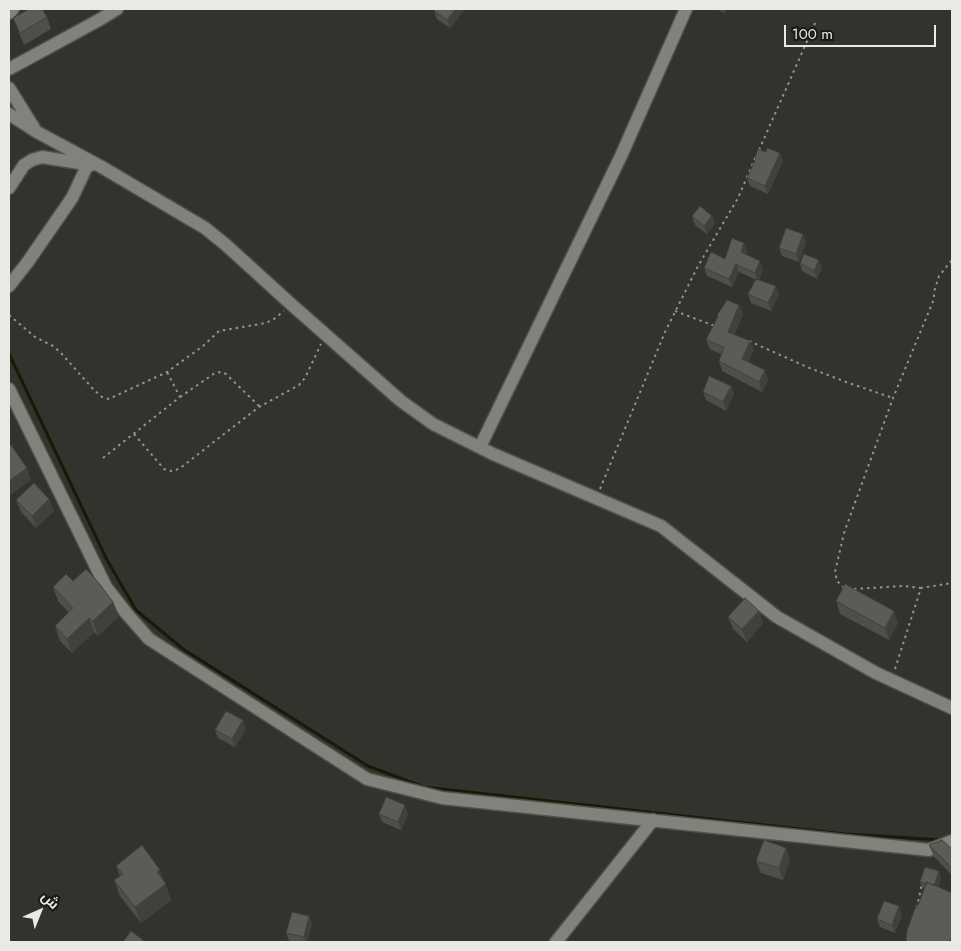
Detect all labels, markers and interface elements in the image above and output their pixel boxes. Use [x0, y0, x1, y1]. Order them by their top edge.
scale bar [786, 15, 938, 47]
text: 100 m [792, 23, 833, 45]
north arrow [15, 886, 65, 936]
text: ش [37, 887, 64, 914]

